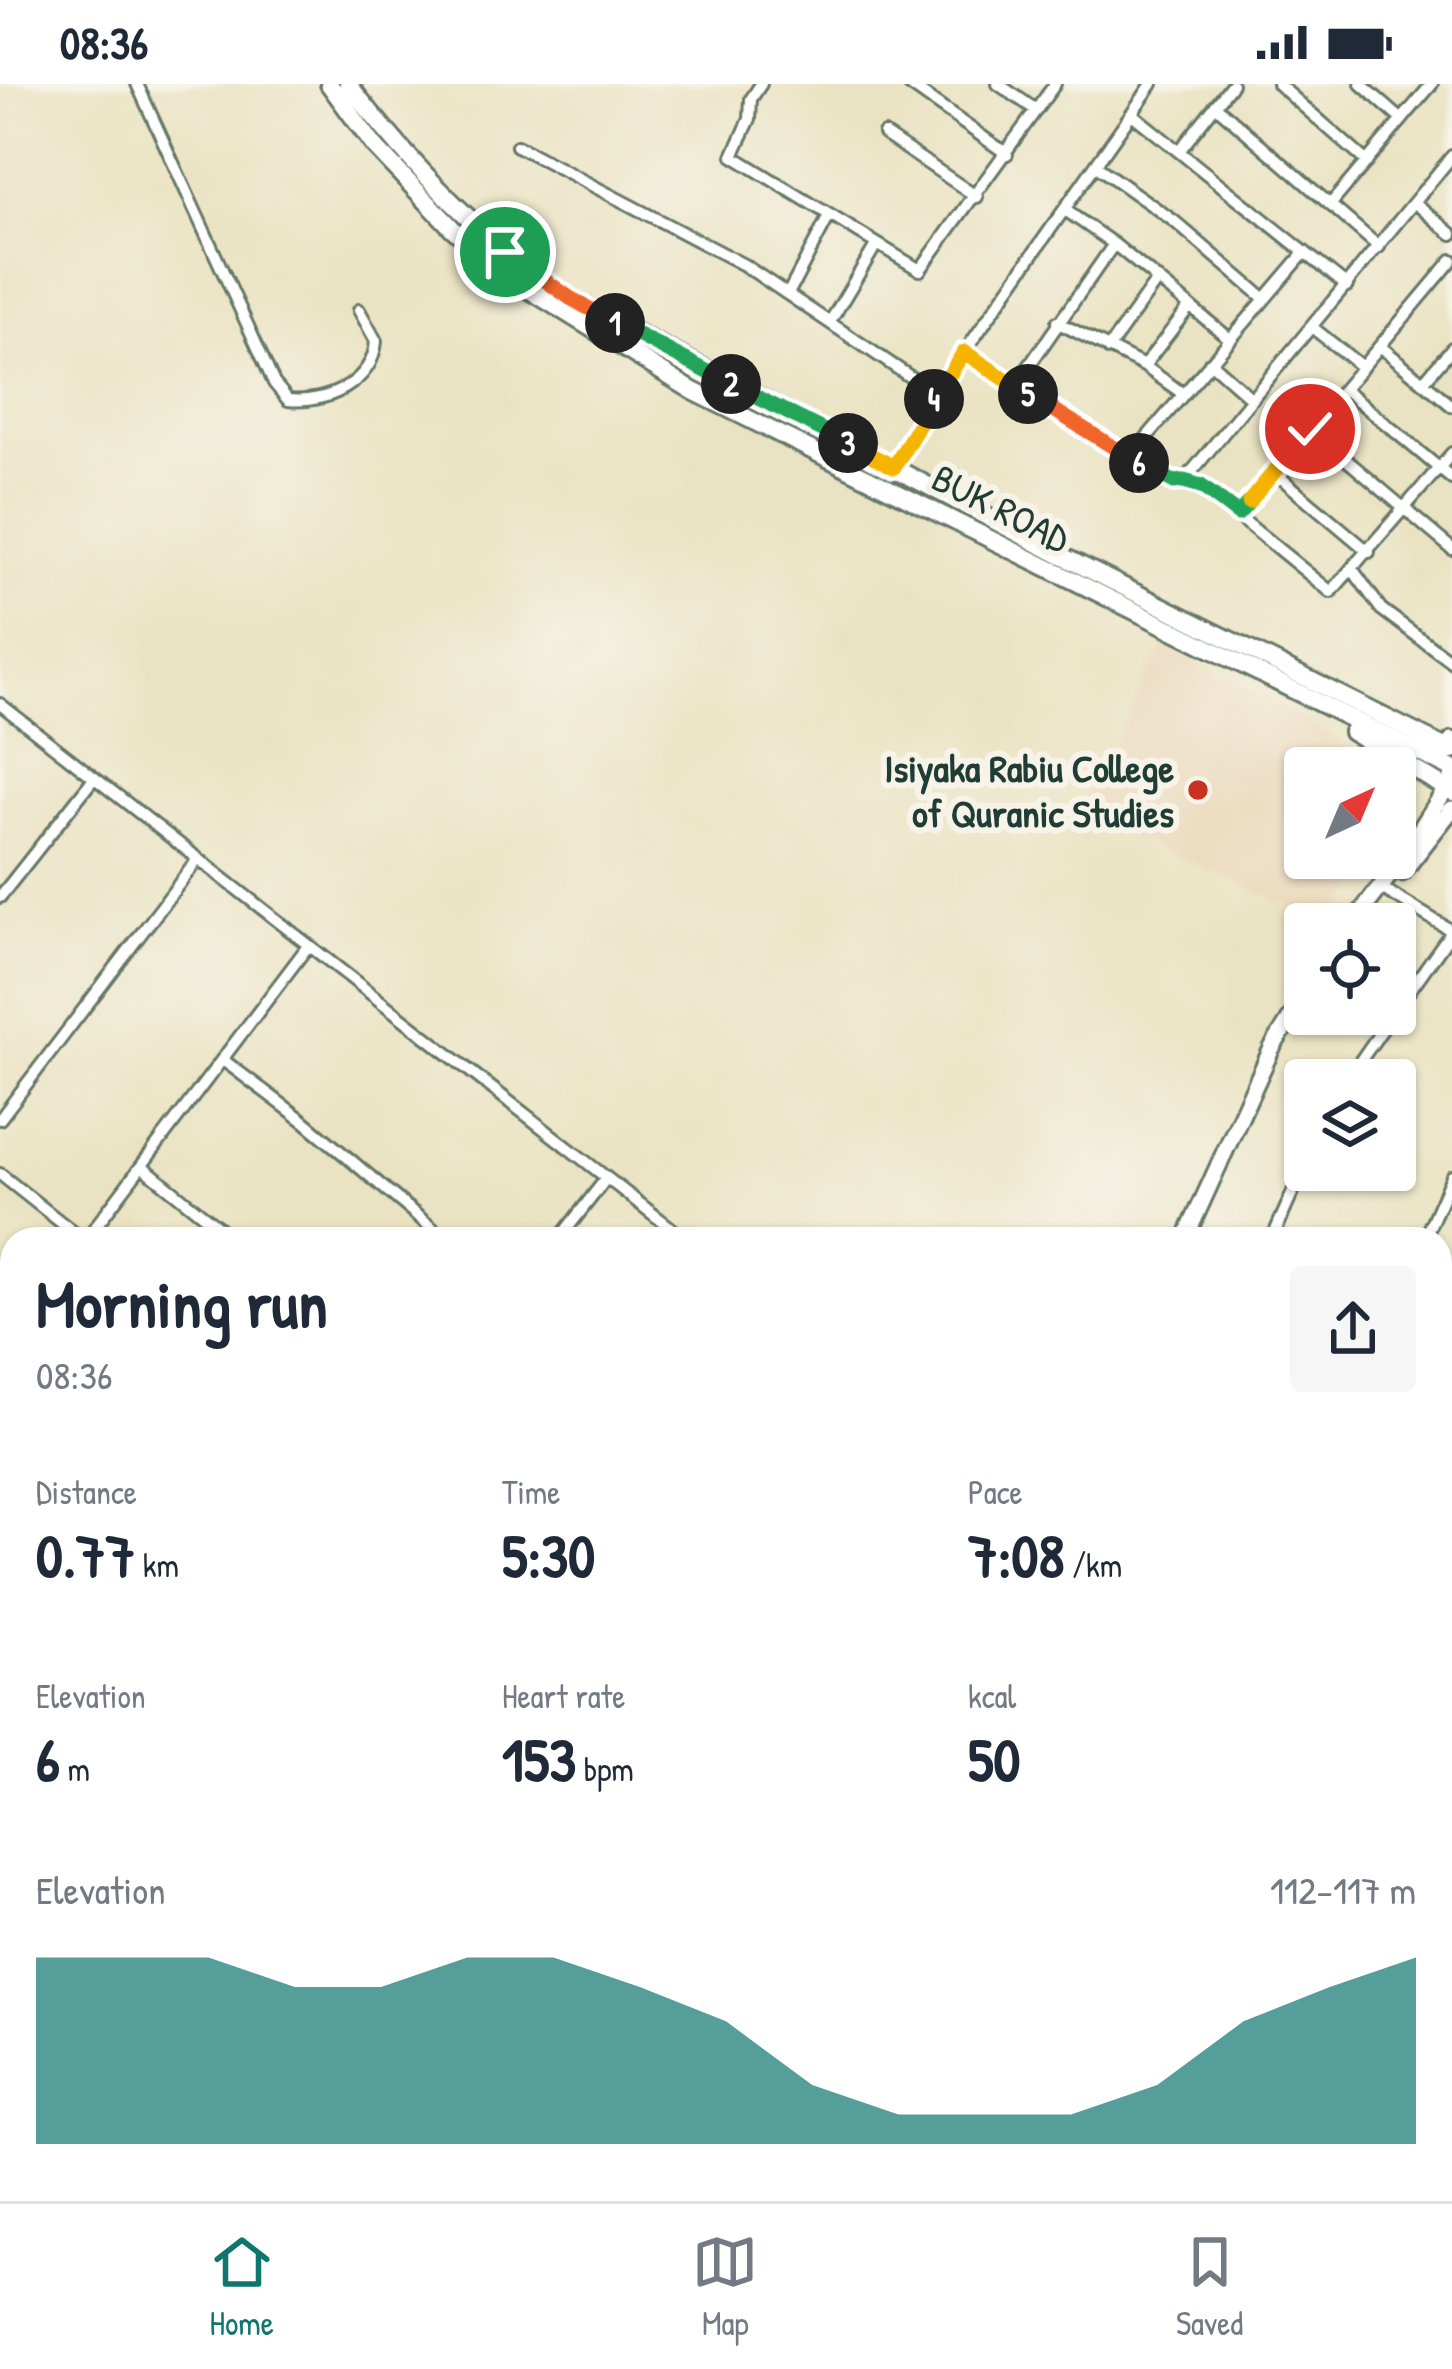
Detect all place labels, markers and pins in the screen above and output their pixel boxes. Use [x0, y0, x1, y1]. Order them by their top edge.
pin [454, 201, 556, 303]
pin: 1 [585, 293, 645, 353]
pin: 2 [701, 354, 761, 414]
pin: 5 [998, 364, 1058, 424]
pin: 4 [904, 369, 964, 429]
pin [1259, 378, 1361, 480]
pin: 3 [818, 413, 878, 473]
pin: 6 [1109, 433, 1169, 493]
place label: Isiyaka Rabiu College of Quranic Studies [884, 741, 1174, 839]
marker: Isiyaka Rabiu College of Quranic Studies [1185, 777, 1211, 803]

